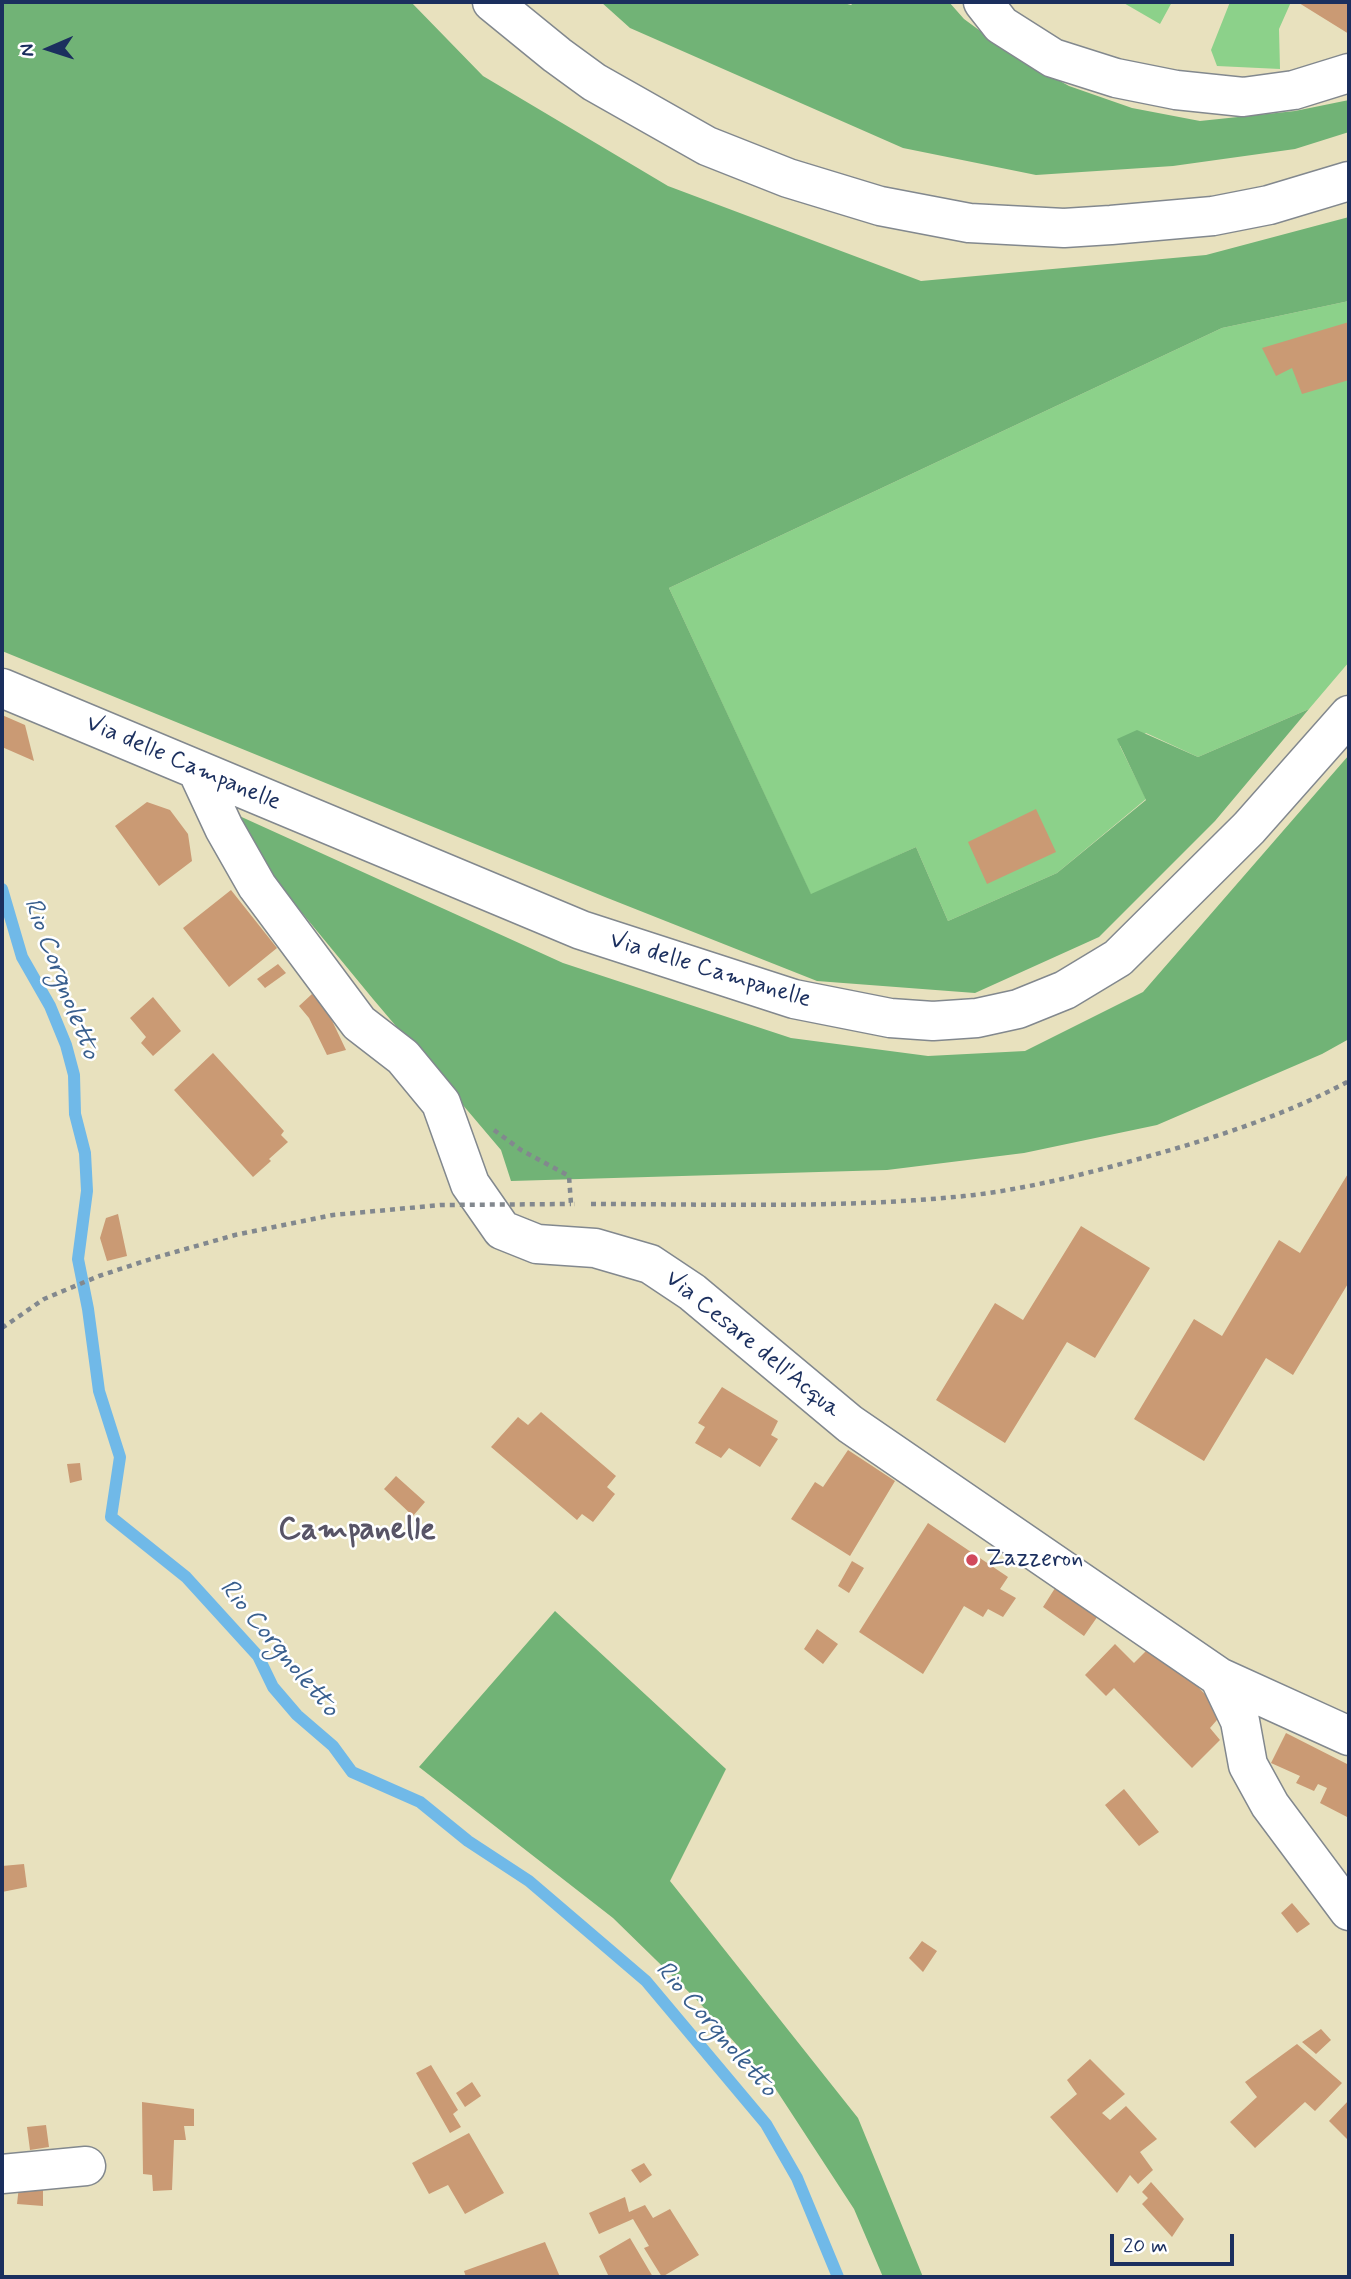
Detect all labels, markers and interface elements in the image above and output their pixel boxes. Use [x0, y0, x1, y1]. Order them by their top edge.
north arrow [14, 14, 84, 84]
text: N [15, 43, 40, 57]
street label: Via delle Campanelle [81, 710, 285, 818]
water label: Rio Corgnoletto [15, 894, 105, 1064]
street label: Via delle Campanelle [606, 927, 814, 1015]
street label: Via Cesare dell'Acqua [658, 1265, 846, 1425]
district label: Campanelle [278, 1512, 436, 1550]
place label: Zazzeron [986, 1546, 1083, 1574]
marker: Zazzeron [964, 1552, 980, 1568]
water label: Rio Corgnoletto [211, 1574, 345, 1724]
water label: Rio Corgnoletto [647, 1956, 783, 2104]
scale bar [1113, 2220, 1237, 2264]
text: 20 m [1123, 2232, 1168, 2260]

